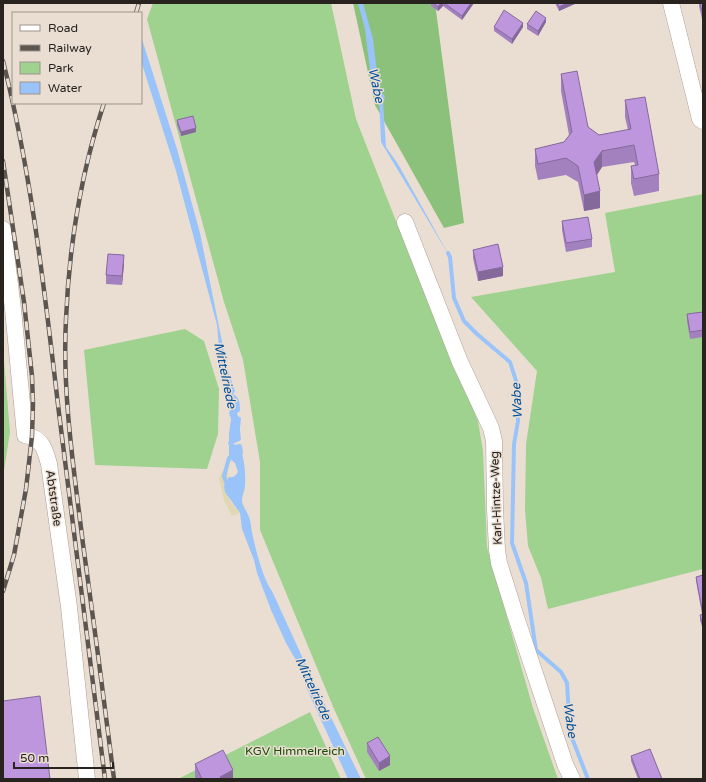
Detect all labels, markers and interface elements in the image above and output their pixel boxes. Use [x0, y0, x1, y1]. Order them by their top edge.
legend [12, 12, 142, 104]
text: Road [48, 21, 78, 35]
text: Railway [48, 41, 92, 55]
text: Park [48, 61, 74, 75]
water label: Wabe [365, 66, 388, 105]
text: Water [48, 81, 83, 95]
water label: Mittelriede [210, 341, 240, 410]
water label: Wabe [508, 382, 526, 419]
street label: Karl-Hintze-Weg [487, 451, 505, 545]
street label: Abtstraße [43, 469, 65, 527]
water label: Mittelriede [292, 655, 335, 723]
water label: Wabe [560, 701, 580, 739]
scale bar [14, 744, 113, 770]
park label: KGV Himmelreich [245, 744, 345, 758]
text: 50 m [20, 751, 49, 765]

